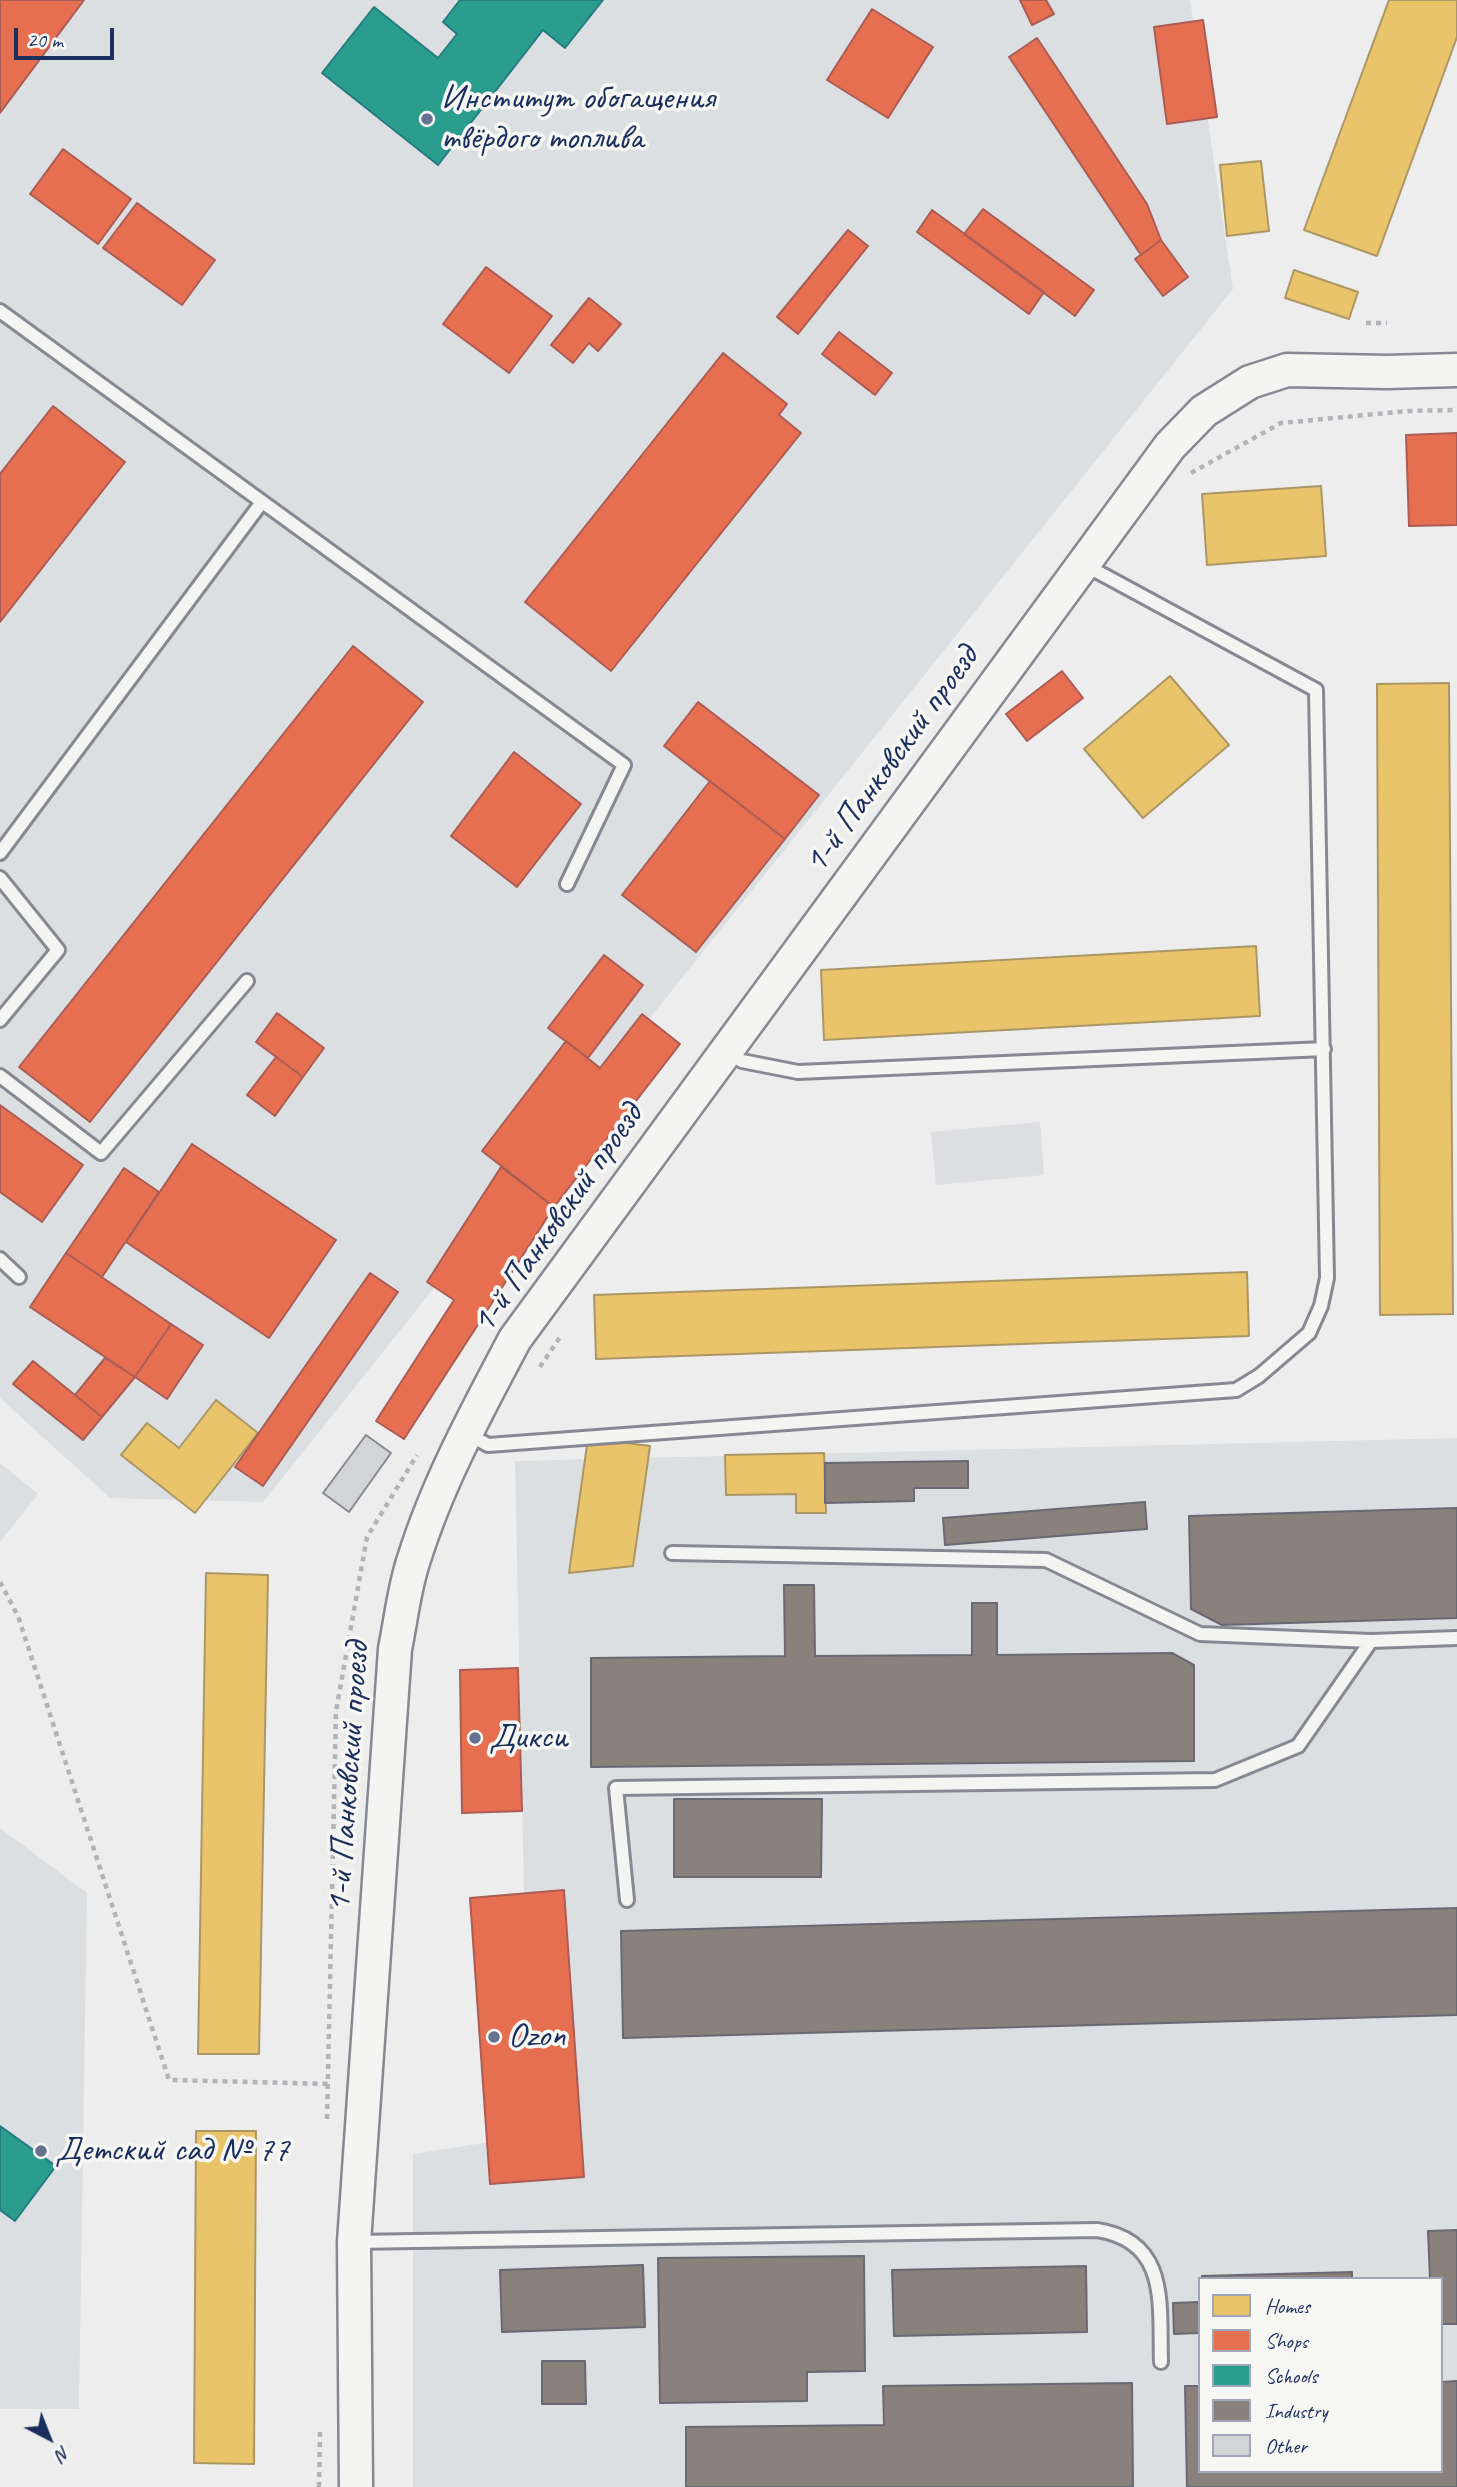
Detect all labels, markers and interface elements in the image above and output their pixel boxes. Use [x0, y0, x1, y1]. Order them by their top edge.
scale bar [18, 14, 117, 58]
text: 20 m [27, 27, 63, 53]
place label: Институт обогащения твёрдого топлива [441, 78, 715, 160]
marker: Институт обогащения твёрдого топлива [419, 111, 435, 127]
street label: 1-й Панковский проезд [796, 638, 988, 882]
street label: 1-й Панковский проезд [463, 1096, 653, 1342]
street label: 1-й Панковский проезд [319, 1641, 379, 1913]
place label: Дикси [489, 1717, 567, 1759]
marker: Дикси [467, 1730, 483, 1746]
place label: Ozon [508, 2016, 566, 2058]
marker: Ozon [486, 2029, 502, 2045]
place label: Детский сад № 77 [55, 2130, 289, 2172]
marker: Детский сад № 77 [33, 2143, 49, 2159]
legend [1198, 2277, 1443, 2473]
text: Homes [1265, 2293, 1310, 2319]
text: Shops [1265, 2328, 1308, 2354]
text: Schools [1265, 2363, 1317, 2389]
text: Industry [1265, 2398, 1328, 2424]
north arrow [14, 2403, 84, 2473]
text: Other [1265, 2433, 1307, 2459]
text: N [51, 2441, 75, 2466]

